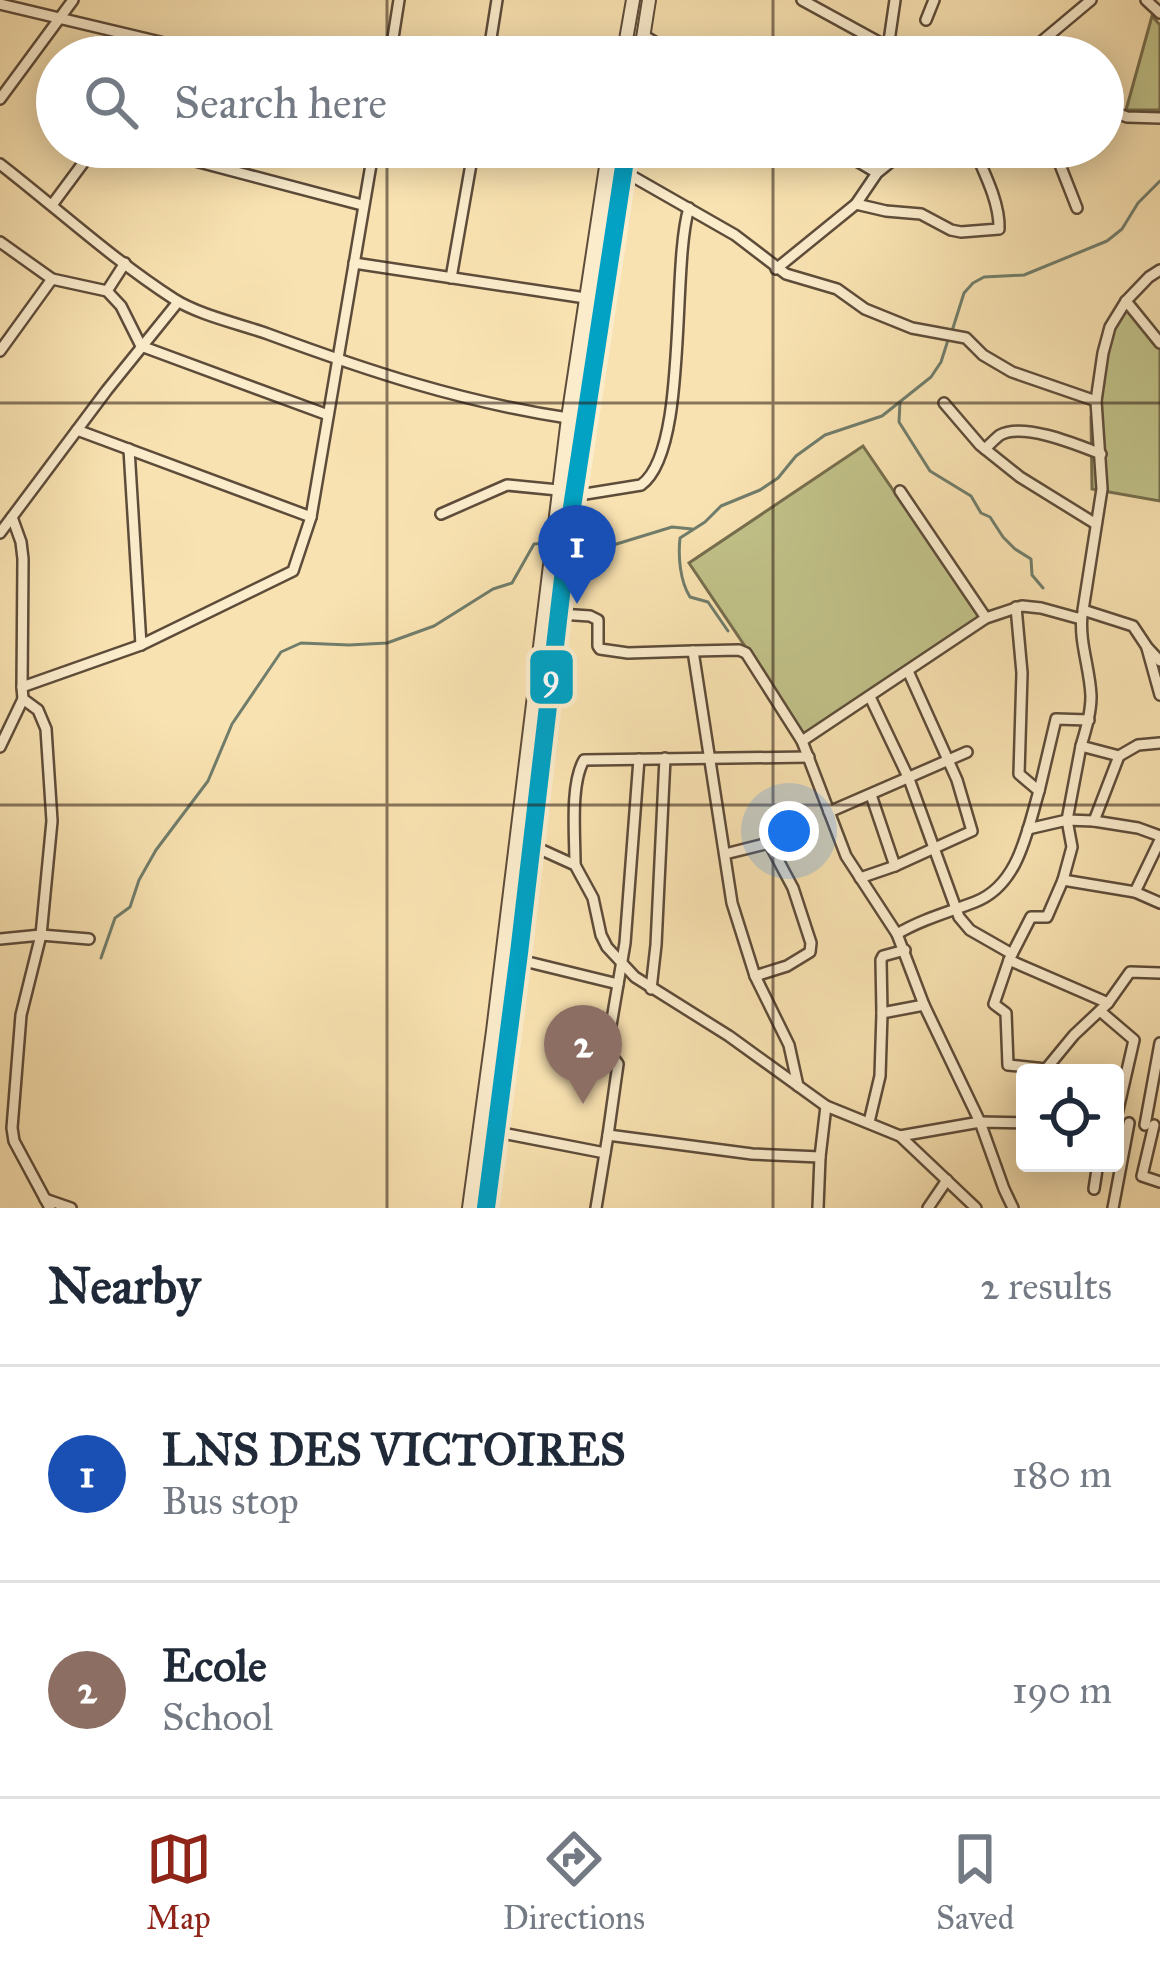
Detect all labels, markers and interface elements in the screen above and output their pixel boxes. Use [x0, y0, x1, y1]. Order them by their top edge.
search box [36, 36, 1124, 168]
icon: search [78, 69, 144, 135]
text: Search here [174, 75, 387, 130]
pin: 1 [538, 505, 616, 604]
line badge: 9 [528, 648, 575, 706]
text: 9 [542, 657, 560, 698]
your location [759, 801, 819, 861]
pin: 2 [544, 1005, 622, 1104]
map controls [1016, 1064, 1124, 1172]
button: locate [1016, 1064, 1124, 1172]
text: Nearby [48, 1255, 200, 1317]
text: 2 results [980, 1262, 1112, 1310]
text: LNS DES VICTOIRES [162, 1422, 626, 1477]
text: 1 [79, 1450, 95, 1498]
text: 180 m [1012, 1450, 1112, 1498]
text: Bus stop [162, 1477, 299, 1525]
text: Ecole [162, 1638, 267, 1693]
text: 2 [77, 1666, 97, 1714]
text: 190 m [1012, 1666, 1112, 1714]
text: School [162, 1693, 273, 1741]
tab: Map [146, 1826, 212, 1938]
tab: Directions [503, 1826, 645, 1938]
tab: Saved [936, 1826, 1014, 1938]

